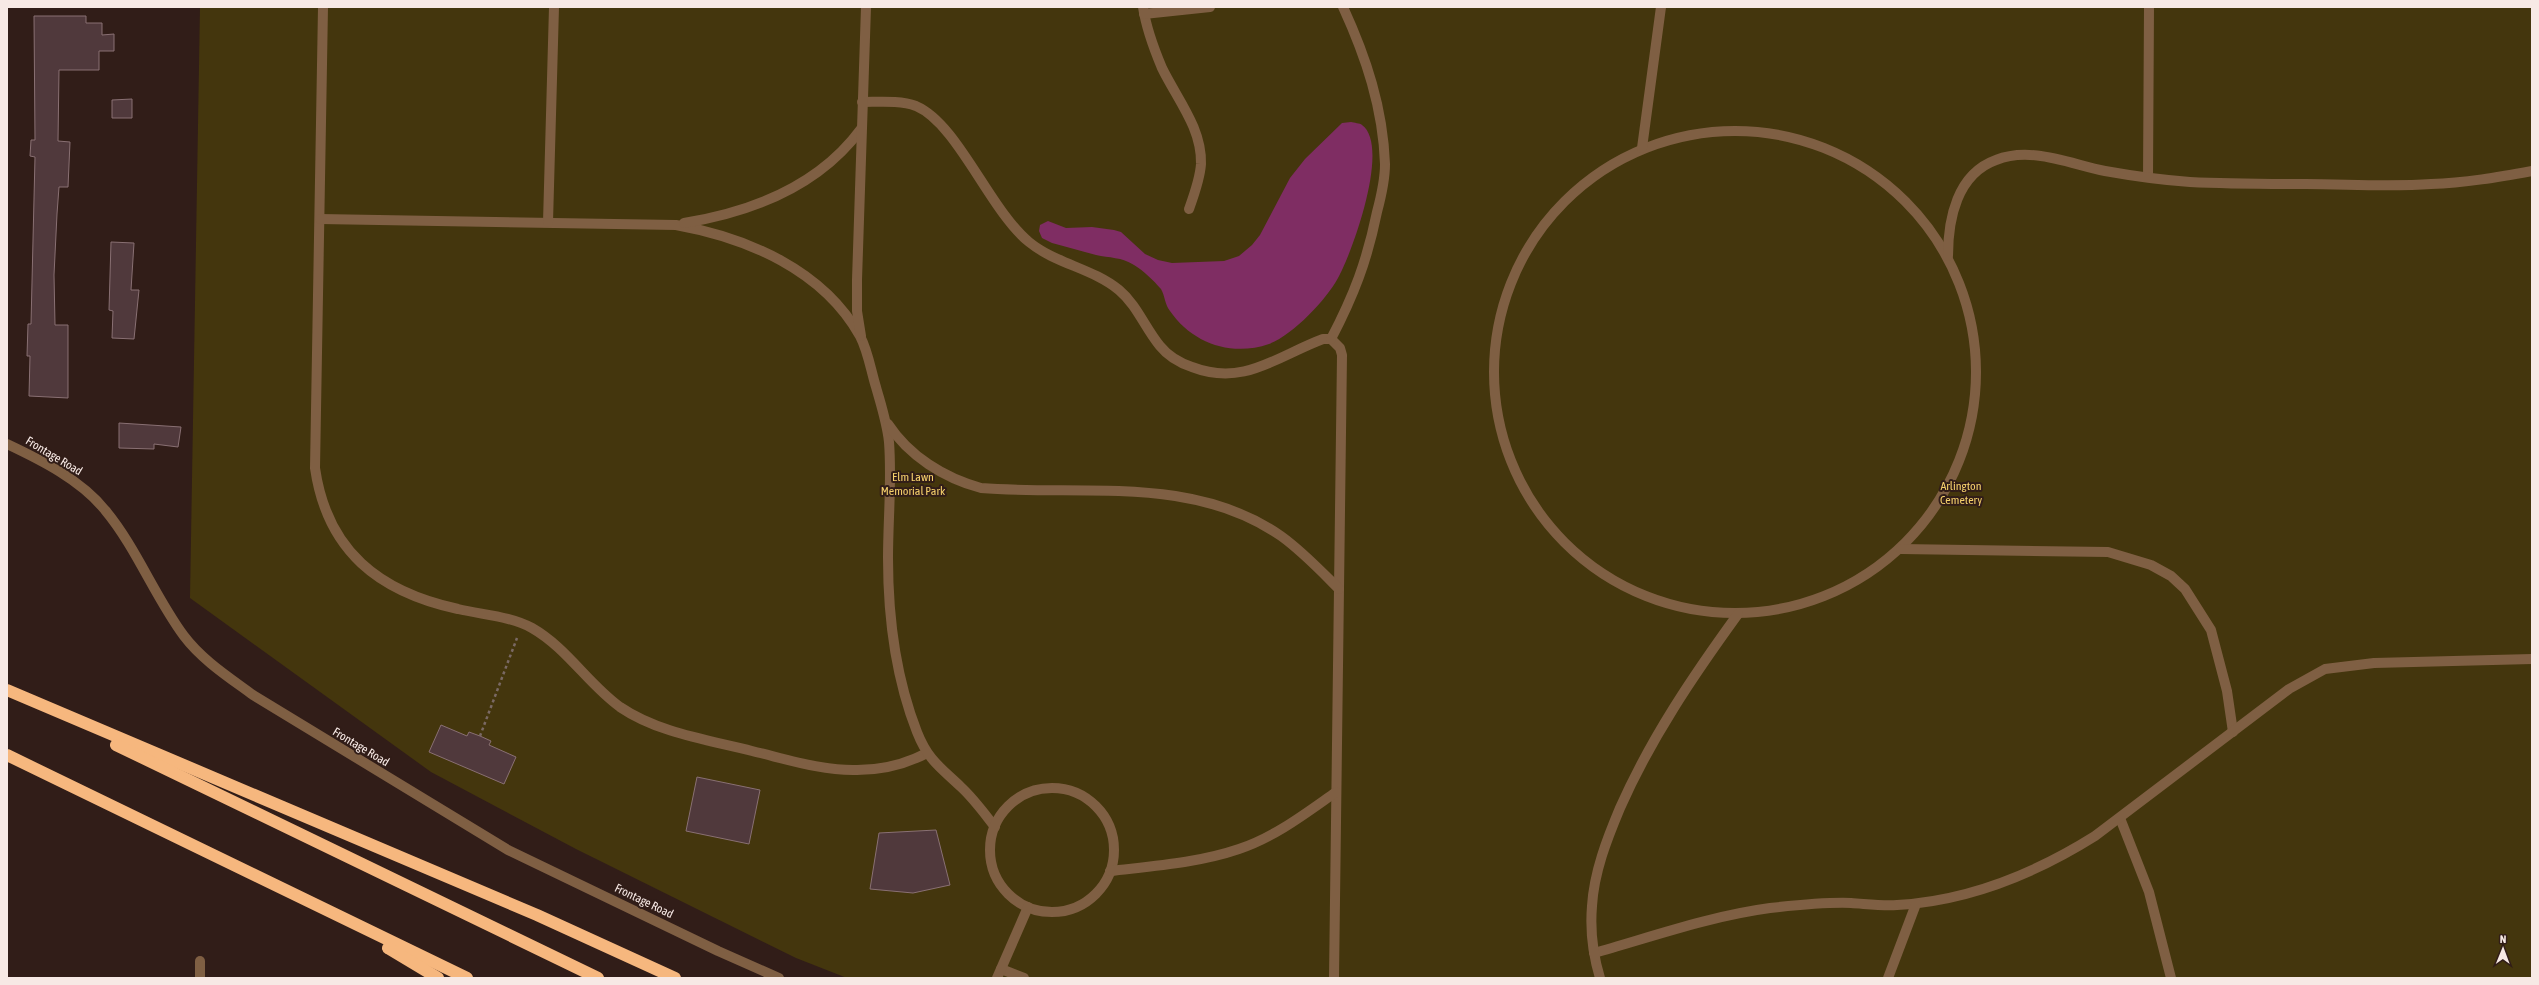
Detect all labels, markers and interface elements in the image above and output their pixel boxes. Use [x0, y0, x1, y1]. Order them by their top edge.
street label: Frontage Road [23, 434, 85, 478]
park label: Elm Lawn Memorial Park [881, 470, 946, 498]
park label: Arlington Cemetery [1940, 479, 1982, 507]
street label: Frontage Road [330, 725, 392, 769]
street label: Frontage Road [612, 881, 676, 921]
north arrow [2483, 929, 2523, 969]
text: N [2500, 933, 2507, 945]

